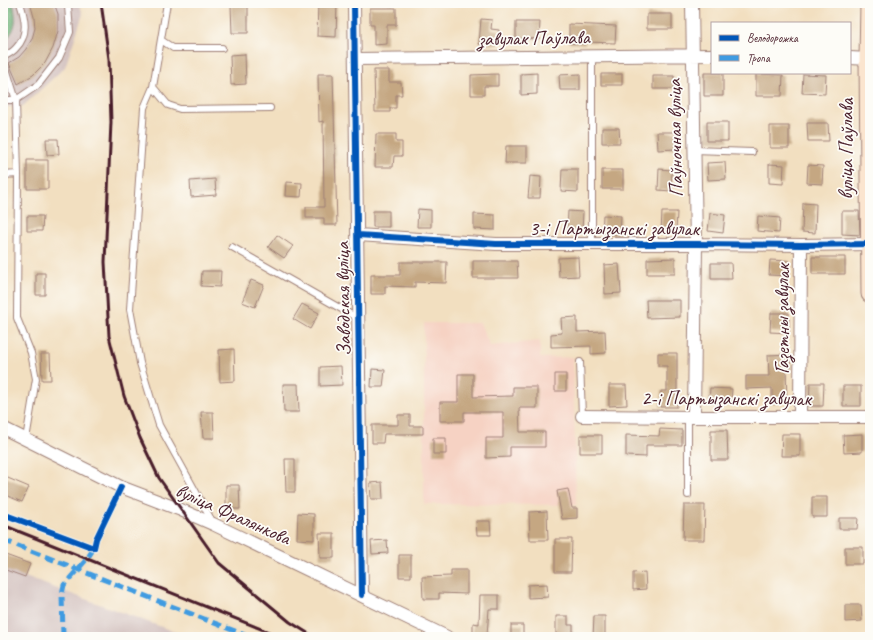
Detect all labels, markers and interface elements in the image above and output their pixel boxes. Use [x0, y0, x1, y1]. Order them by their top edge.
legend [711, 22, 851, 74]
street label: завулак Паўлава [475, 24, 592, 53]
text: Велодорожка [747, 30, 799, 46]
text: Тропа [747, 50, 771, 66]
street label: Паўночная вуліца [661, 78, 689, 197]
street label: вуліца Паўлава [834, 96, 859, 200]
street label: 3-і Партызанскі завулак [529, 216, 700, 242]
street label: Заводская вуліца [329, 241, 356, 356]
street label: Газетны завулак [770, 262, 796, 374]
street label: 2-і Партызанскі завулак [641, 386, 812, 412]
street label: вуліца Фралянкова [172, 478, 296, 551]

